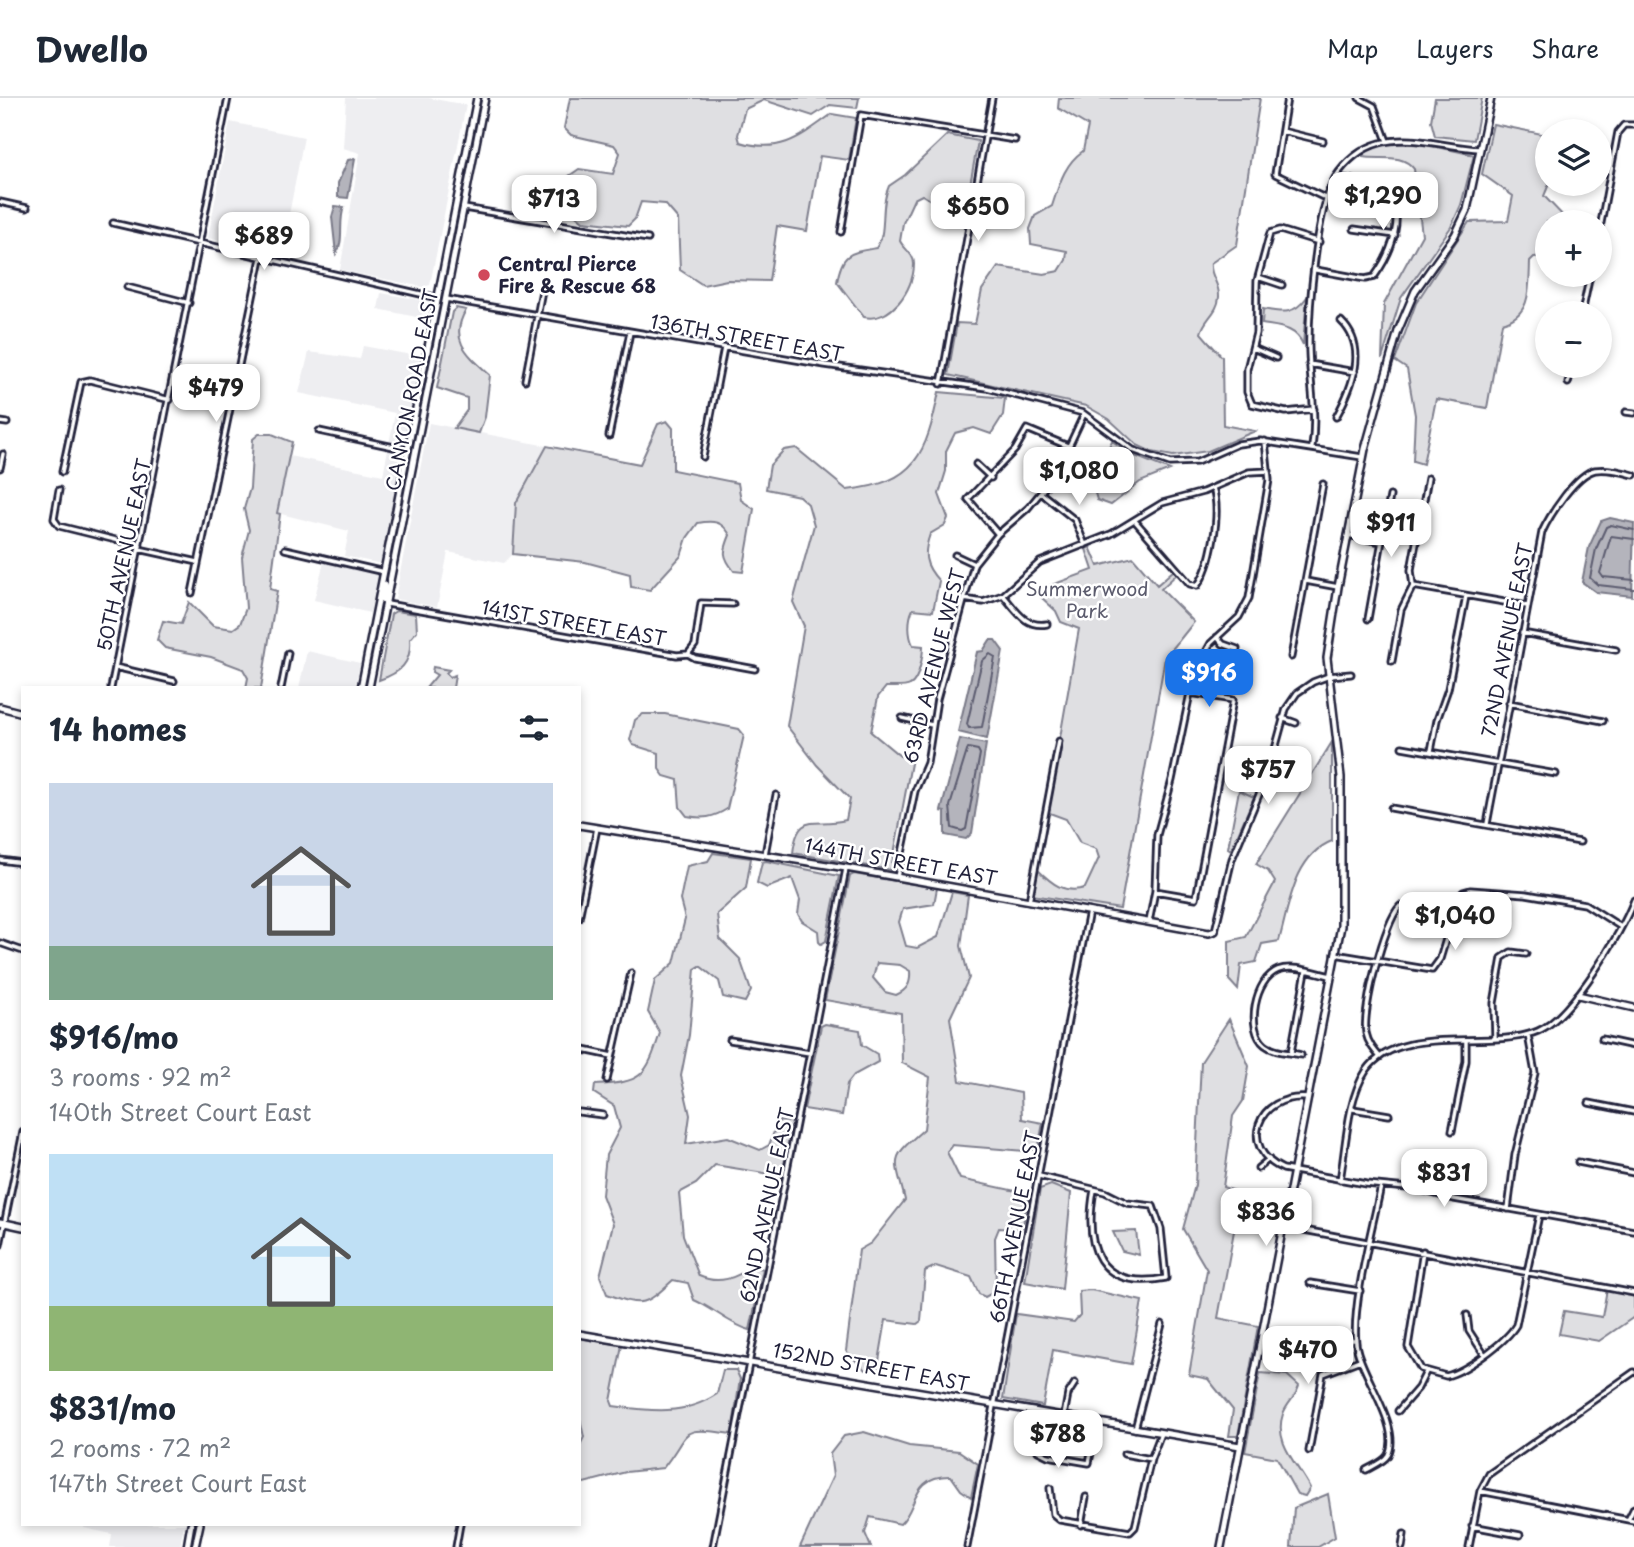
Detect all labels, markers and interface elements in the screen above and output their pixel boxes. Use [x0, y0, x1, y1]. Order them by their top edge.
text: Dwello [35, 23, 148, 73]
text: Map [1327, 30, 1378, 66]
text: Layers [1416, 30, 1493, 66]
text: Share [1531, 30, 1599, 66]
map controls [1535, 119, 1612, 378]
button: layers [1535, 119, 1612, 196]
pin: $1,290 [1326, 172, 1440, 232]
pin: $713 [513, 176, 595, 235]
text: $1,290 [1344, 177, 1422, 212]
text: $713 [528, 180, 580, 215]
pin: $650 [937, 184, 1019, 243]
text: $650 [947, 188, 1009, 223]
button: + [1535, 210, 1612, 287]
pin: $689 [223, 212, 305, 272]
text: $689 [235, 217, 293, 252]
place label: Central Pierce Fire & Rescue 68 [498, 249, 656, 299]
marker: Central Pierce Fire & Rescue 68 [476, 267, 492, 283]
street label: CANYON ROAD EAST [378, 286, 444, 493]
button: − [1535, 301, 1612, 378]
street label: 136TH STREET EAST [648, 306, 846, 368]
pin: $479 [175, 364, 257, 424]
text: $479 [188, 369, 244, 404]
pin: $1,080 [1022, 448, 1136, 507]
text: $1,080 [1039, 452, 1119, 487]
street label: 50TH AVENUE EAST [89, 456, 157, 654]
pin: $911 [1350, 500, 1432, 559]
text: $911 [1366, 504, 1416, 539]
street label: 72ND AVENUE EAST [1474, 541, 1539, 739]
street label: 63RD AVENUE WEST [895, 565, 971, 766]
park label: Summerwood Park [1025, 574, 1149, 624]
street label: 141ST STREET EAST [480, 592, 669, 652]
pin: $916 [1168, 650, 1250, 709]
text: $916 [1181, 654, 1237, 689]
text: 14 homes [49, 706, 187, 751]
icon: filters [515, 709, 553, 747]
pin: $757 [1227, 746, 1309, 806]
text: $757 [1241, 751, 1295, 786]
icon: home [238, 828, 364, 954]
street label: 144TH STREET EAST [803, 830, 1000, 892]
pin: $1,040 [1398, 892, 1512, 952]
text: $1,040 [1415, 897, 1495, 932]
text: $916/mo [49, 1014, 179, 1059]
text: 3 rooms · 92 m² [49, 1059, 232, 1094]
text: 140th Street Court East [49, 1094, 311, 1129]
street label: 62ND AVENUE EAST [732, 1105, 800, 1305]
street label: 66TH AVENUE EAST [982, 1128, 1046, 1326]
pin: $831 [1403, 1150, 1485, 1209]
text: $831 [1417, 1154, 1471, 1189]
pin: $836 [1225, 1188, 1307, 1248]
text: $836 [1237, 1193, 1295, 1228]
icon: home [238, 1199, 364, 1325]
pin: $470 [1267, 1326, 1349, 1386]
text: $470 [1278, 1331, 1338, 1366]
street label: 152ND STREET EAST [771, 1335, 972, 1397]
text: $831/mo [49, 1385, 176, 1430]
pin: $788 [1017, 1410, 1099, 1470]
text: $788 [1030, 1415, 1086, 1450]
text: 2 rooms · 72 m² [49, 1430, 231, 1465]
text: 147th Street Court East [49, 1465, 307, 1500]

